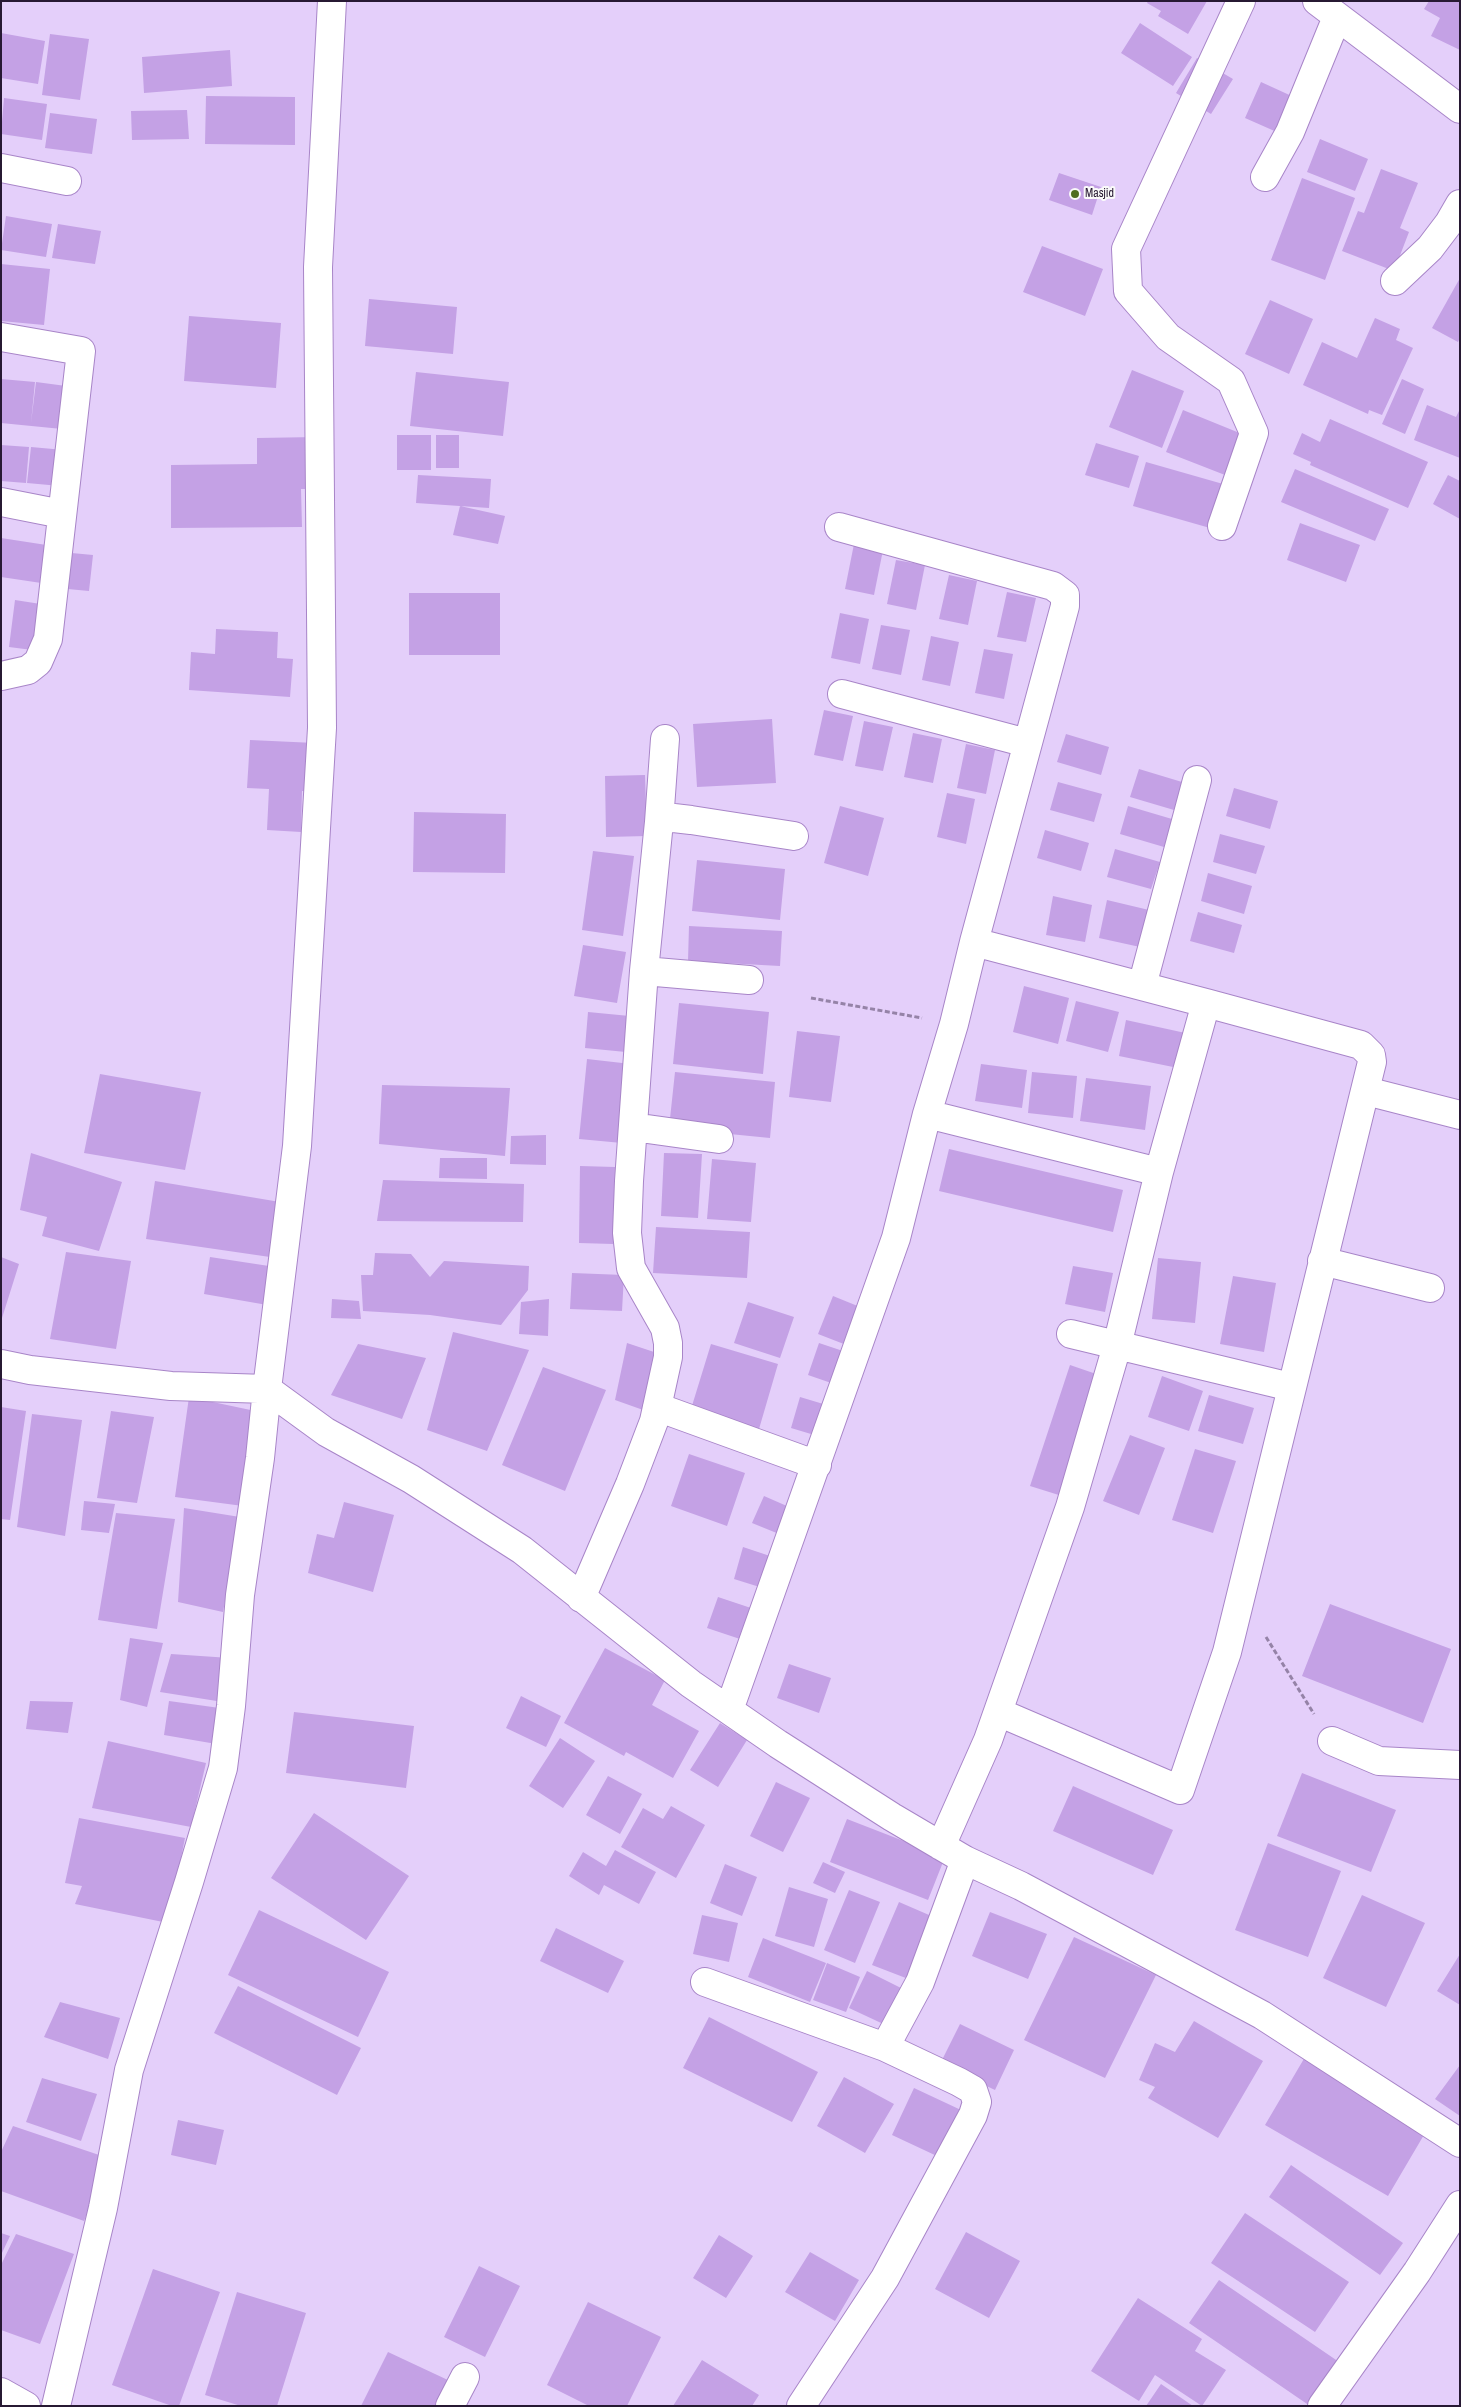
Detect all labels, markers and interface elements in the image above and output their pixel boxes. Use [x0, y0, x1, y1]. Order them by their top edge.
place label: Masjid [1085, 187, 1114, 201]
marker: Masjid [1069, 188, 1081, 200]

